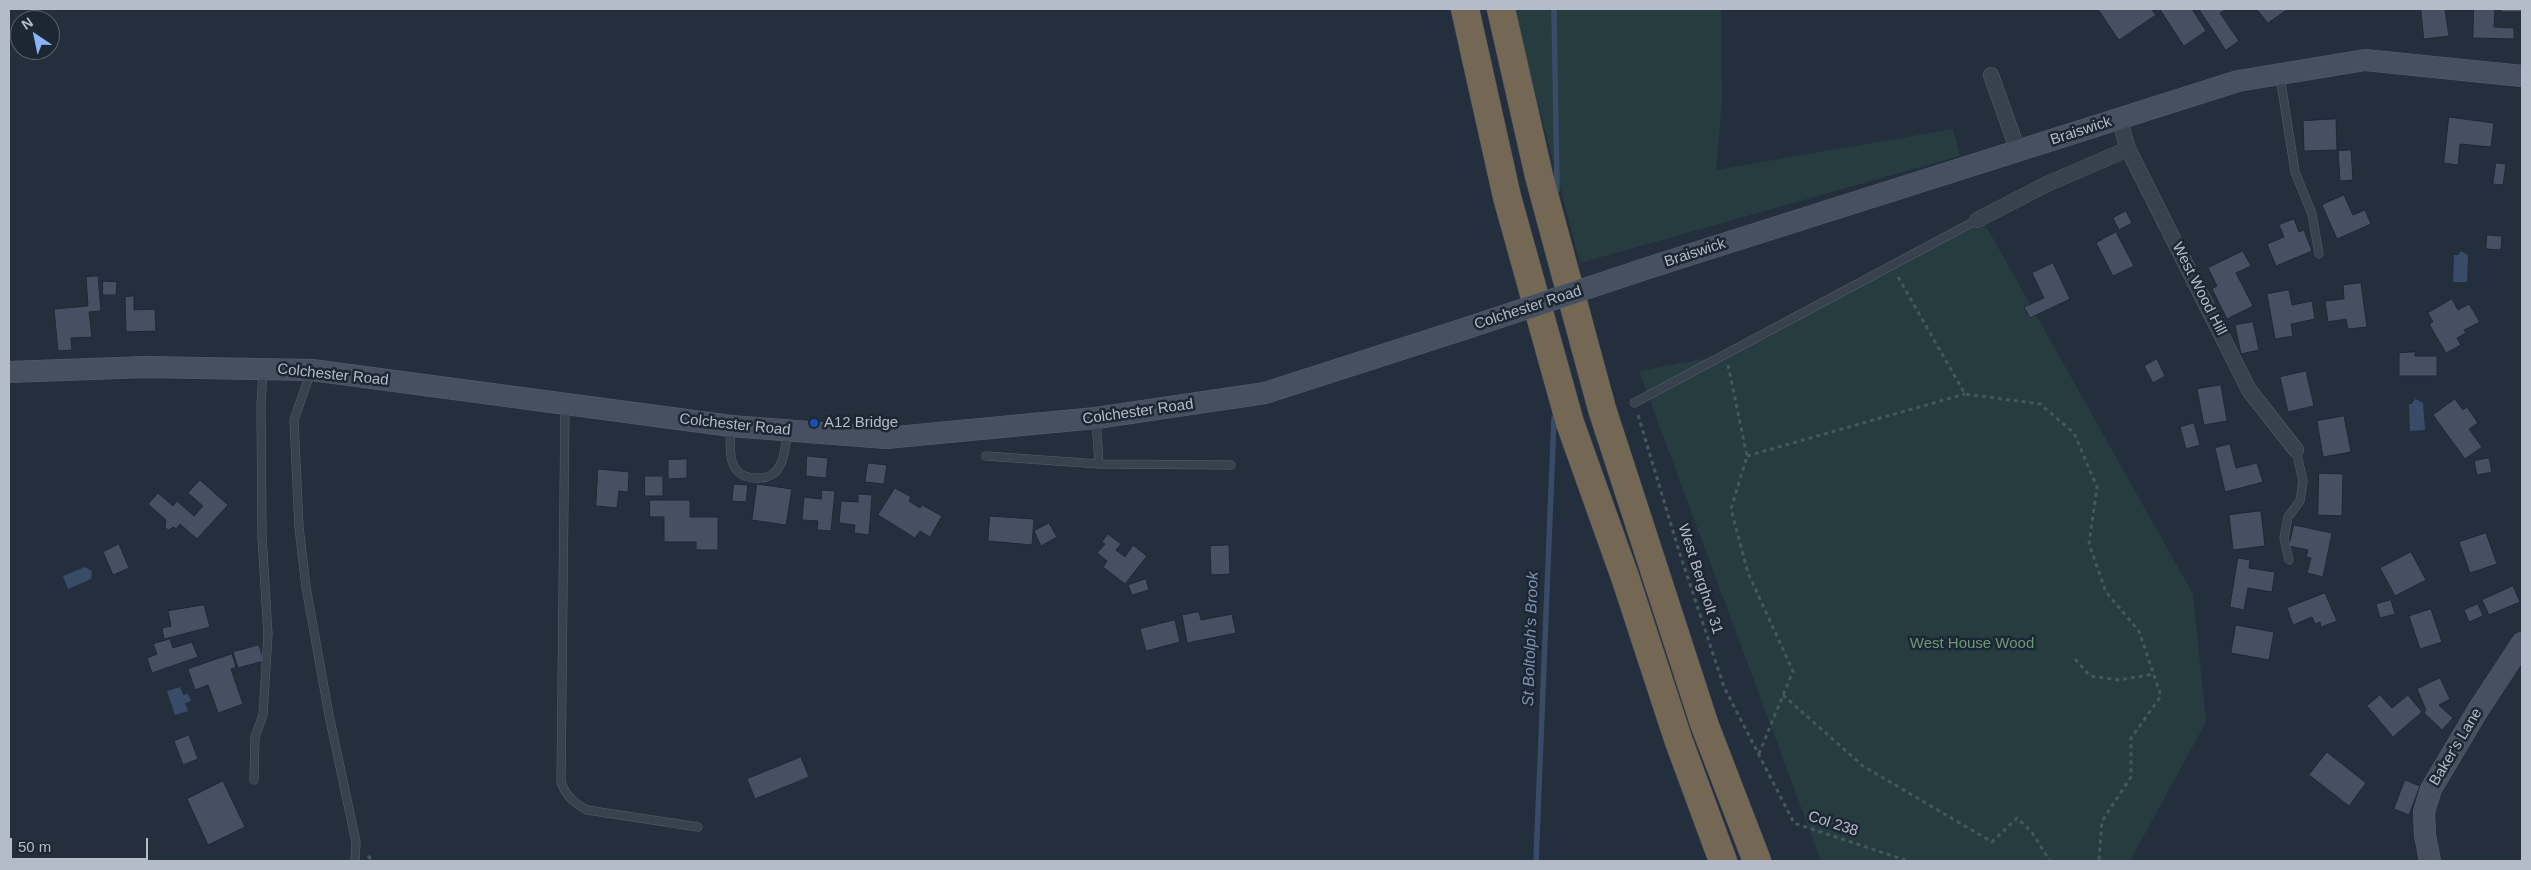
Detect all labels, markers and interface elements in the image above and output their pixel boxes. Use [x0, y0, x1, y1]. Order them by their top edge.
north arrow [10, 10, 60, 60]
text: N [19, 14, 36, 33]
street label: Braiswick [2048, 113, 2114, 149]
street label: Braiswick [1662, 235, 1728, 271]
street label: West Wood Hill [2168, 239, 2230, 339]
street label: Colchester Road [1472, 282, 1584, 334]
street label: Colchester Road [277, 360, 389, 390]
street label: Colchester Road [1081, 395, 1195, 429]
street label: Colchester Road [679, 410, 791, 440]
place label: A12 Bridge [824, 414, 898, 432]
marker: A12 Bridge [808, 417, 820, 429]
street label: West Bergholt 31 [1674, 522, 1726, 636]
water label: St Boltolph's Brook [1519, 571, 1543, 707]
park label: West House Wood [1910, 635, 2034, 653]
street label: Baker's Lane [2426, 705, 2486, 789]
street label: Col 238 [1806, 807, 1860, 841]
scale bar [12, 828, 150, 860]
text: 50 m [18, 838, 51, 855]

